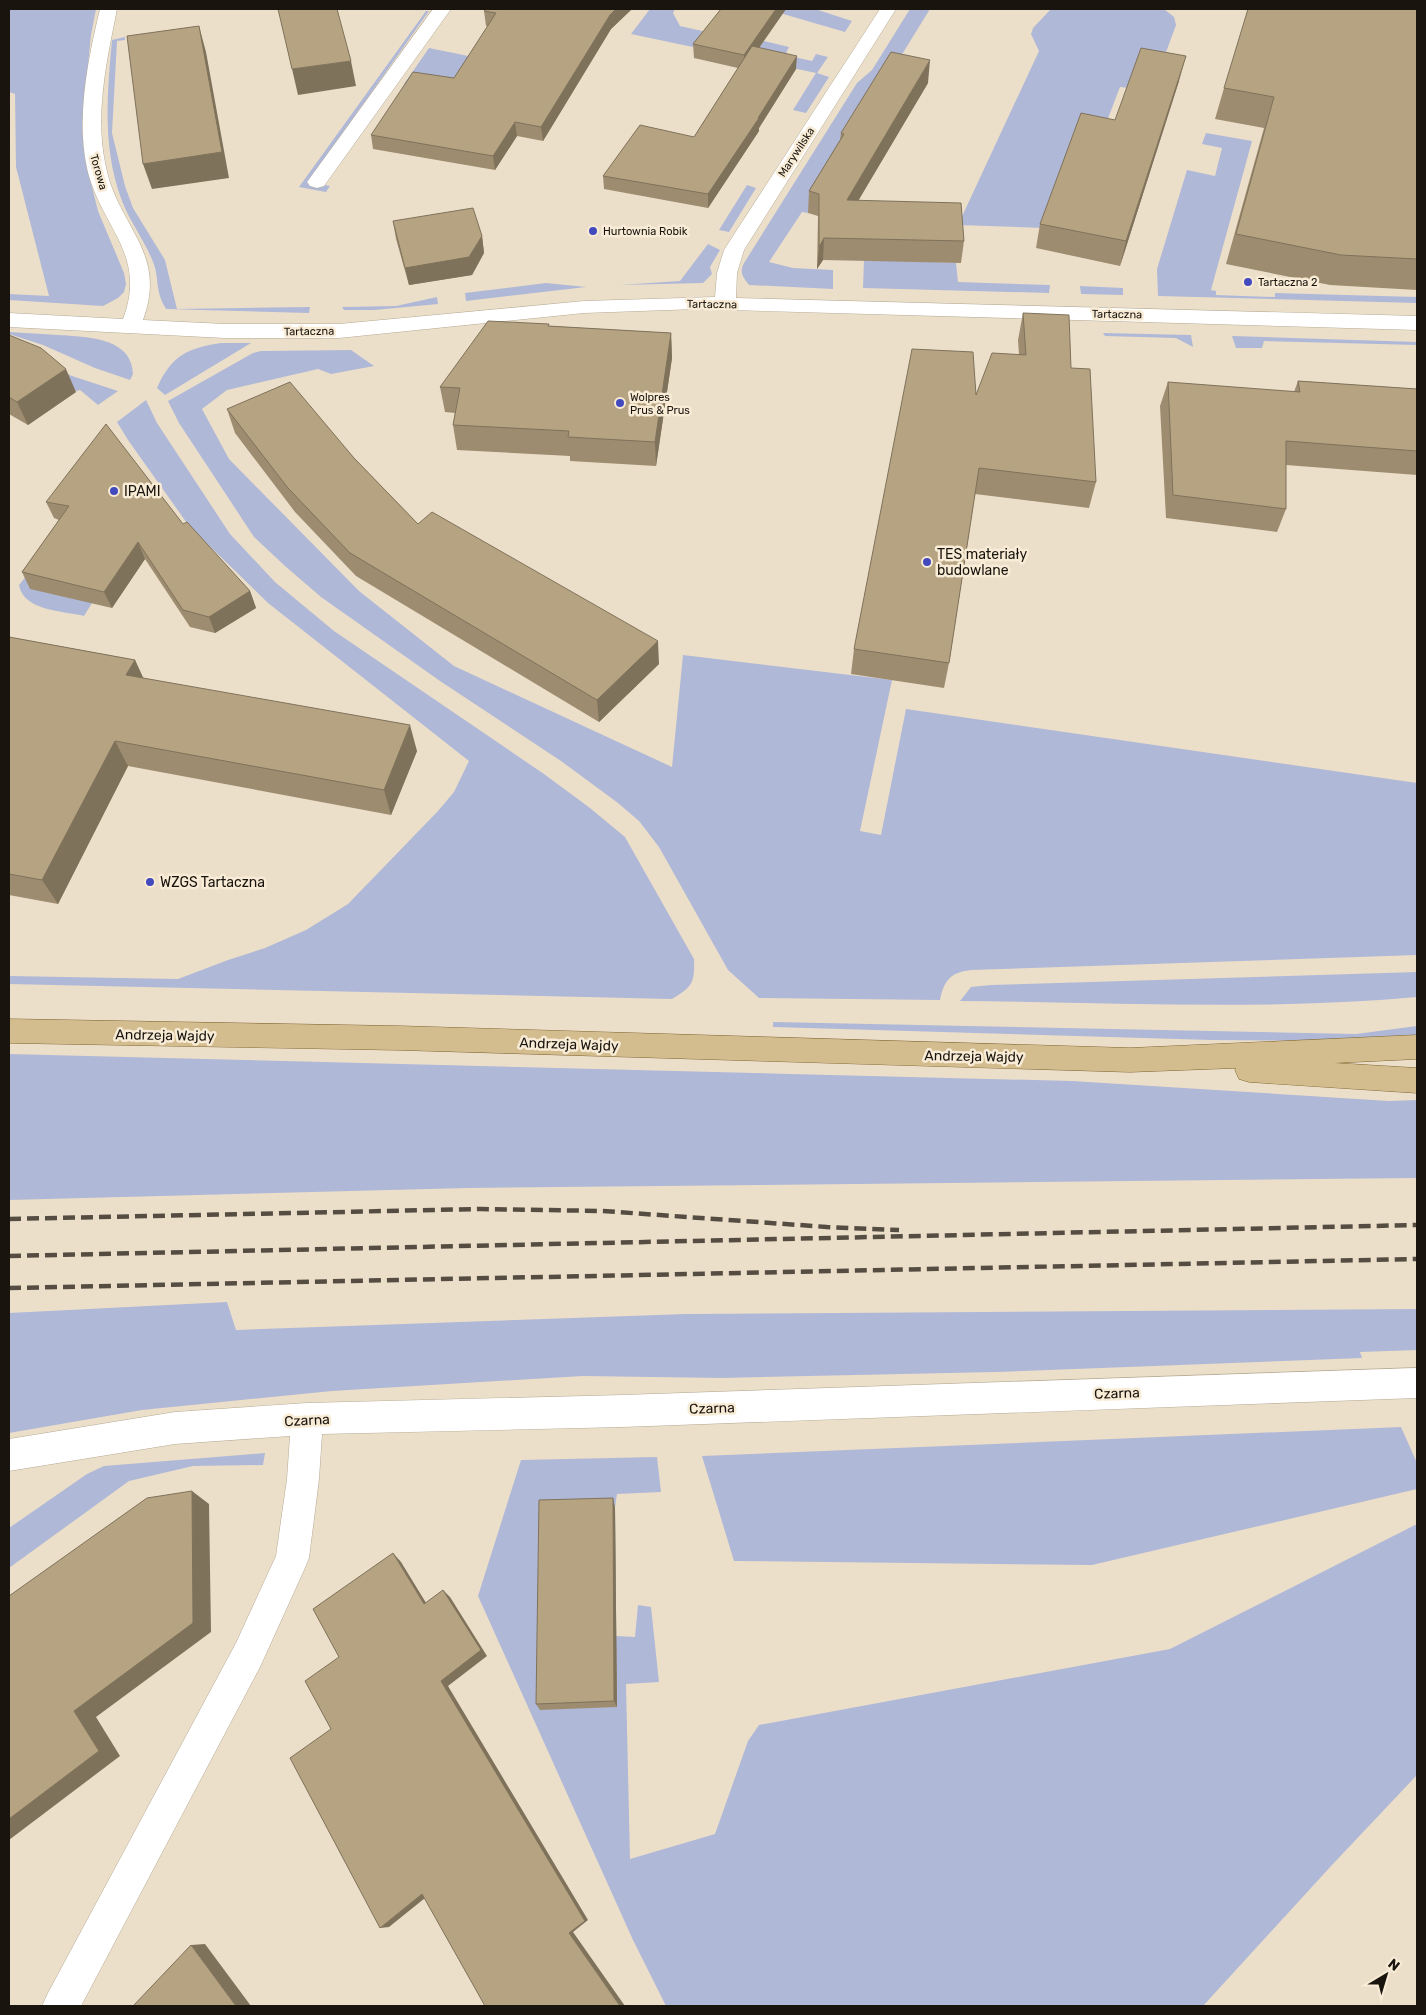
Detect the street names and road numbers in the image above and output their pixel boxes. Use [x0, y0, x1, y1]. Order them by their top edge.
street label: Marywilska [776, 125, 817, 179]
street label: Torowa [87, 153, 110, 192]
street label: Tartaczna [687, 298, 737, 311]
street label: Tartaczna [1092, 308, 1142, 321]
street label: Tartaczna [284, 325, 334, 338]
street label: Andrzeja Wajdy [115, 1026, 215, 1045]
street label: Andrzeja Wajdy [519, 1034, 619, 1055]
street label: Andrzeja Wajdy [924, 1047, 1024, 1066]
street label: Czarna [1094, 1384, 1140, 1403]
street label: Czarna [689, 1399, 735, 1418]
street label: Czarna [284, 1411, 330, 1430]

